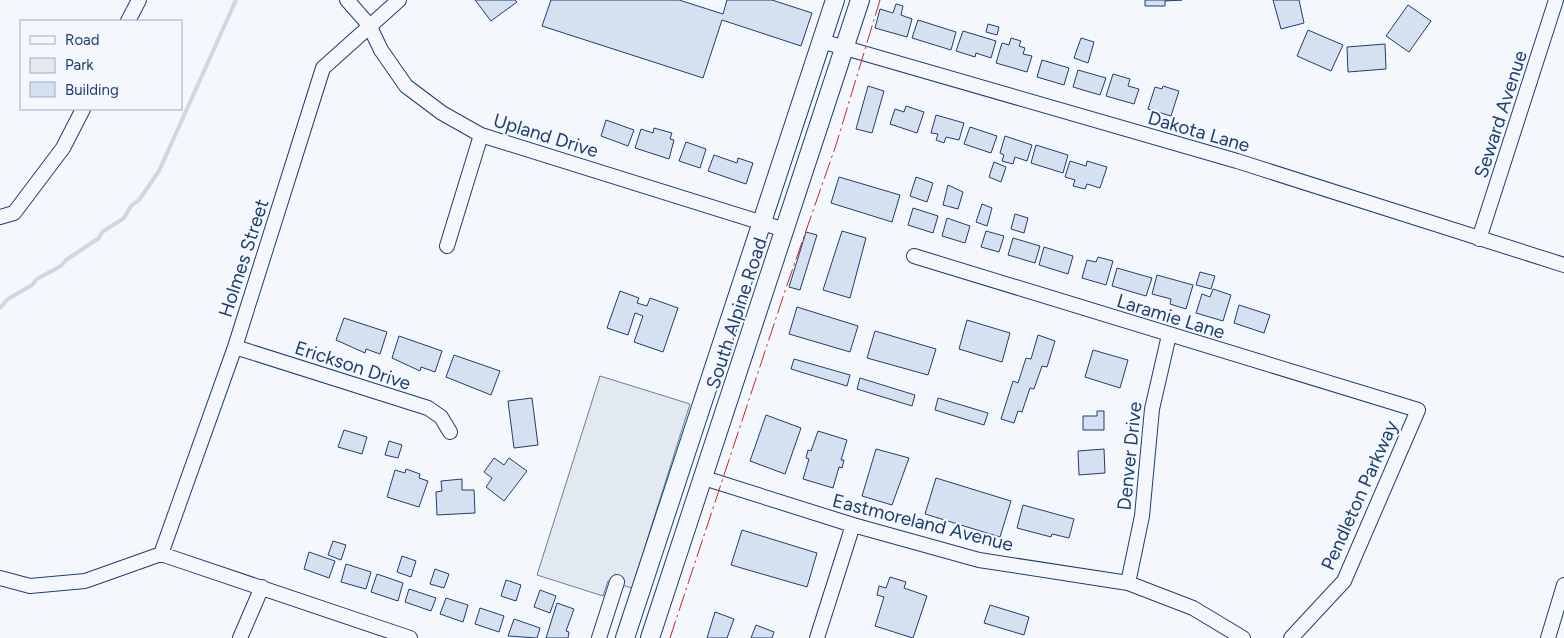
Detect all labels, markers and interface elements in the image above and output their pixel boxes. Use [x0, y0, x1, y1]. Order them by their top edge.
legend [20, 20, 182, 110]
text: Road [65, 31, 100, 49]
street label: Seward Avenue [1469, 48, 1532, 181]
text: Park [65, 56, 94, 74]
text: Building [65, 81, 119, 99]
street label: Dakota Lane [1145, 106, 1252, 157]
street label: Upland Drive [490, 109, 601, 162]
street label: Holmes Street [214, 196, 273, 320]
street label: South Alpine Road [701, 235, 772, 392]
street label: Laramie Lane [1114, 289, 1228, 344]
street label: Erickson Drive [292, 336, 414, 395]
street label: Denver Drive [1112, 401, 1147, 511]
street label: Pendleton Parkway [1316, 417, 1403, 574]
street label: Eastmoreland Avenue [830, 489, 1016, 556]

